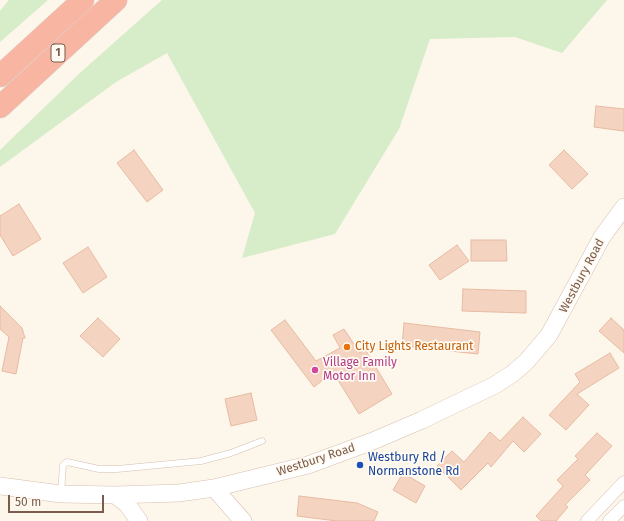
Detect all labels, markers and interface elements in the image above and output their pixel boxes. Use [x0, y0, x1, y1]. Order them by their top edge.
road number: 1 [51, 44, 65, 62]
street label: Westbury Road [556, 237, 608, 315]
place label: City Lights Restaurant [355, 340, 473, 354]
marker: City Lights Restaurant [342, 342, 352, 352]
place label: Village Family Motor Inn [323, 356, 397, 384]
marker: Village Family Motor Inn [310, 365, 320, 375]
street label: Westbury Road [275, 441, 357, 479]
place label: Westbury Rd / Normanstone Rd [368, 451, 459, 479]
marker: Westbury Rd / Normanstone Rd [355, 460, 365, 470]
scale bar [10, 487, 106, 513]
text: 50 m [15, 495, 41, 509]

